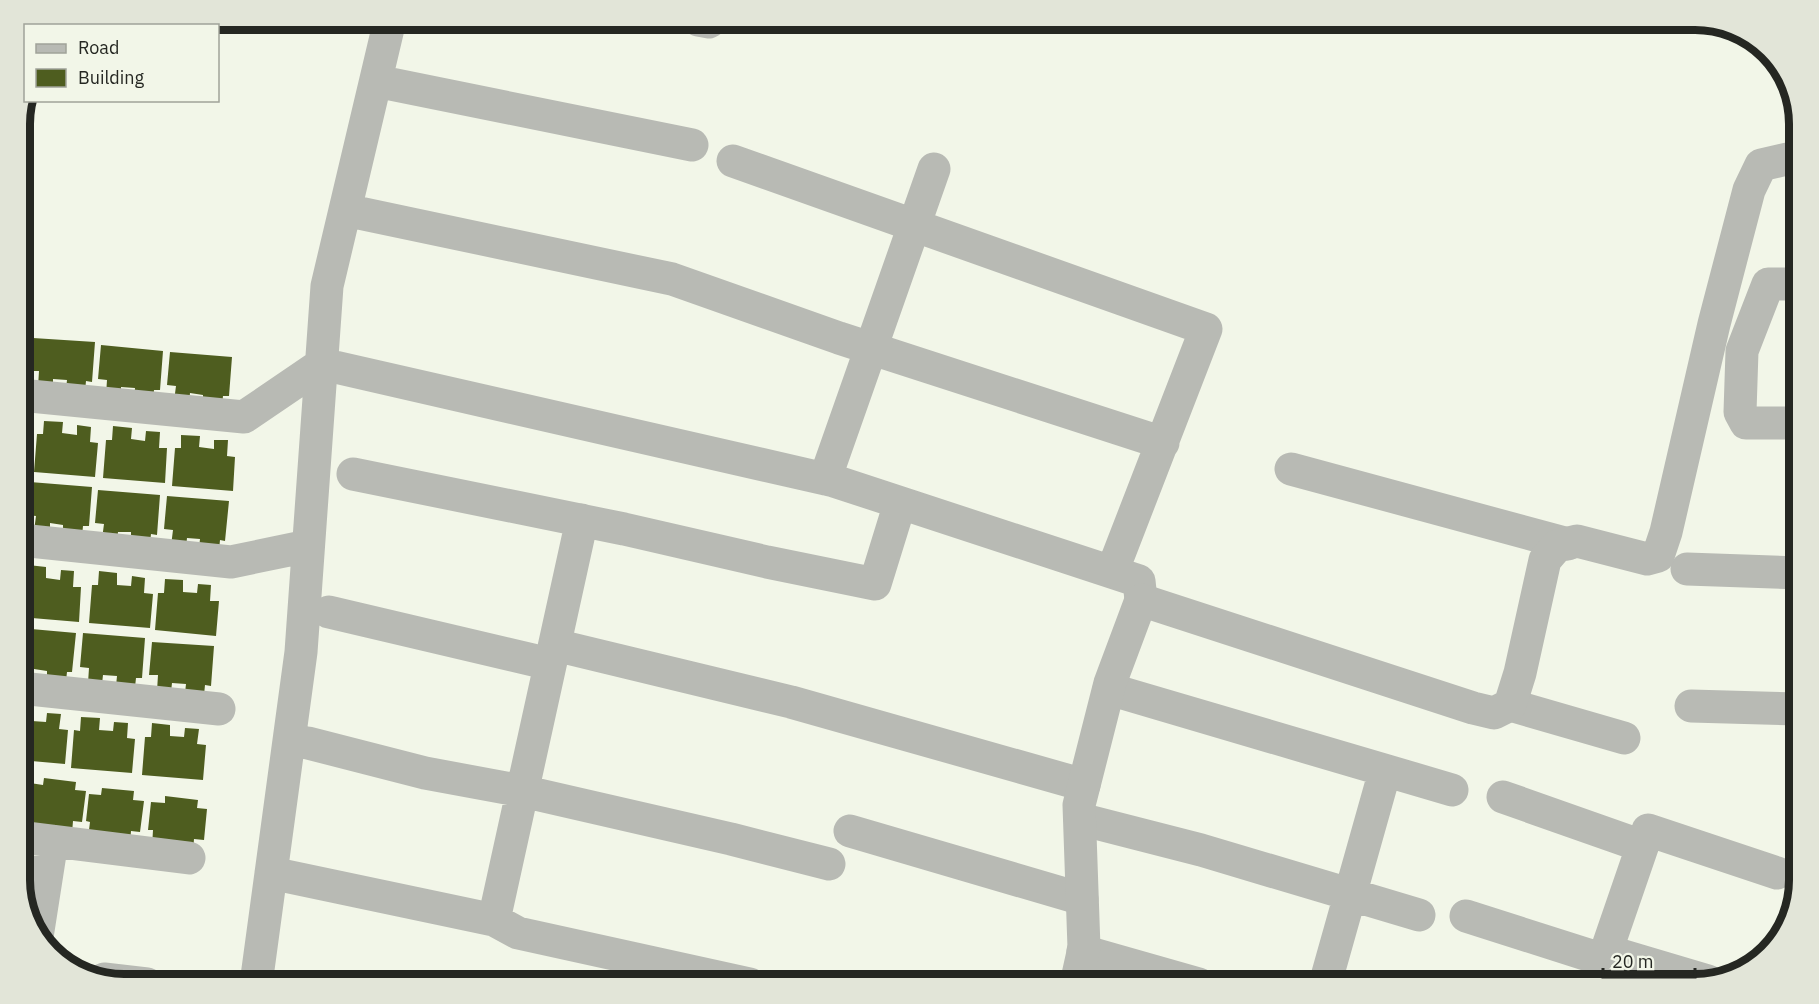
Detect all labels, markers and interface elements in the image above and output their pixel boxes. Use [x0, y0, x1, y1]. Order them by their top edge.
legend [24, 24, 219, 102]
text: Road [78, 36, 119, 59]
text: Building [78, 66, 145, 89]
scale bar [1603, 941, 1694, 979]
text: 20 m [1612, 950, 1654, 973]

